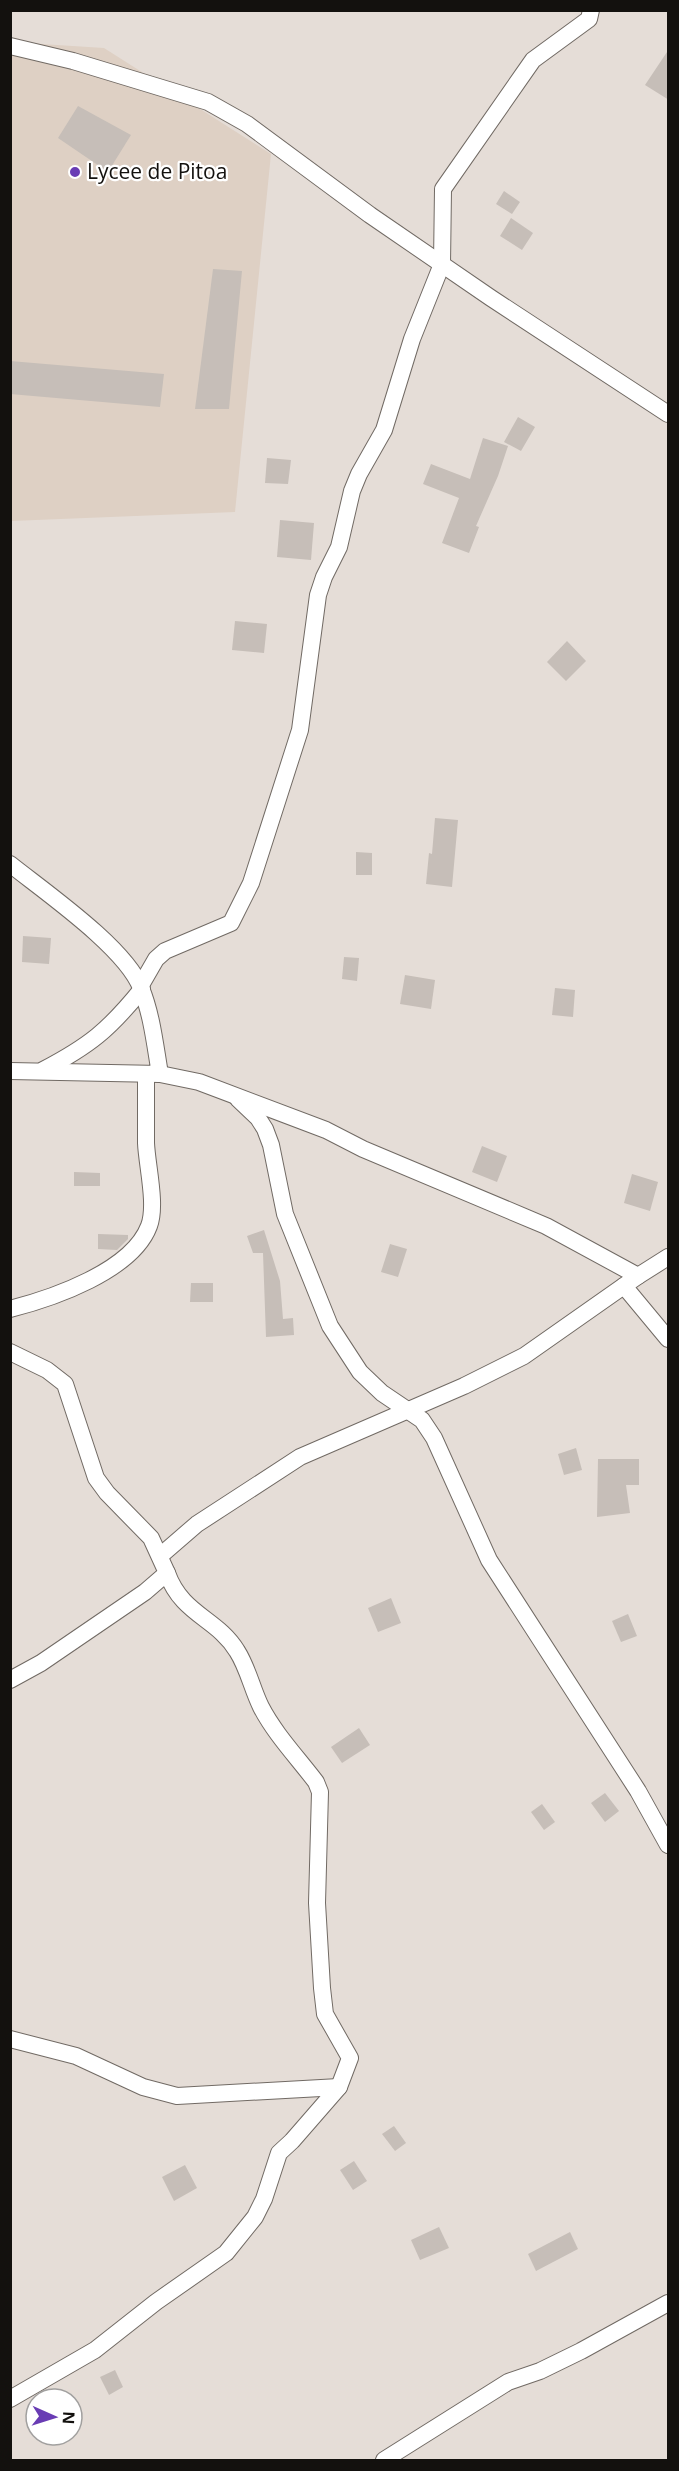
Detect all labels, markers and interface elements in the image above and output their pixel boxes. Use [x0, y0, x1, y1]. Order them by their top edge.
place label: Lycee de Pitoa [87, 157, 227, 185]
marker: Lycee de Pitoa [68, 165, 82, 179]
north arrow [24, 2387, 84, 2447]
text: N [58, 2411, 80, 2425]

